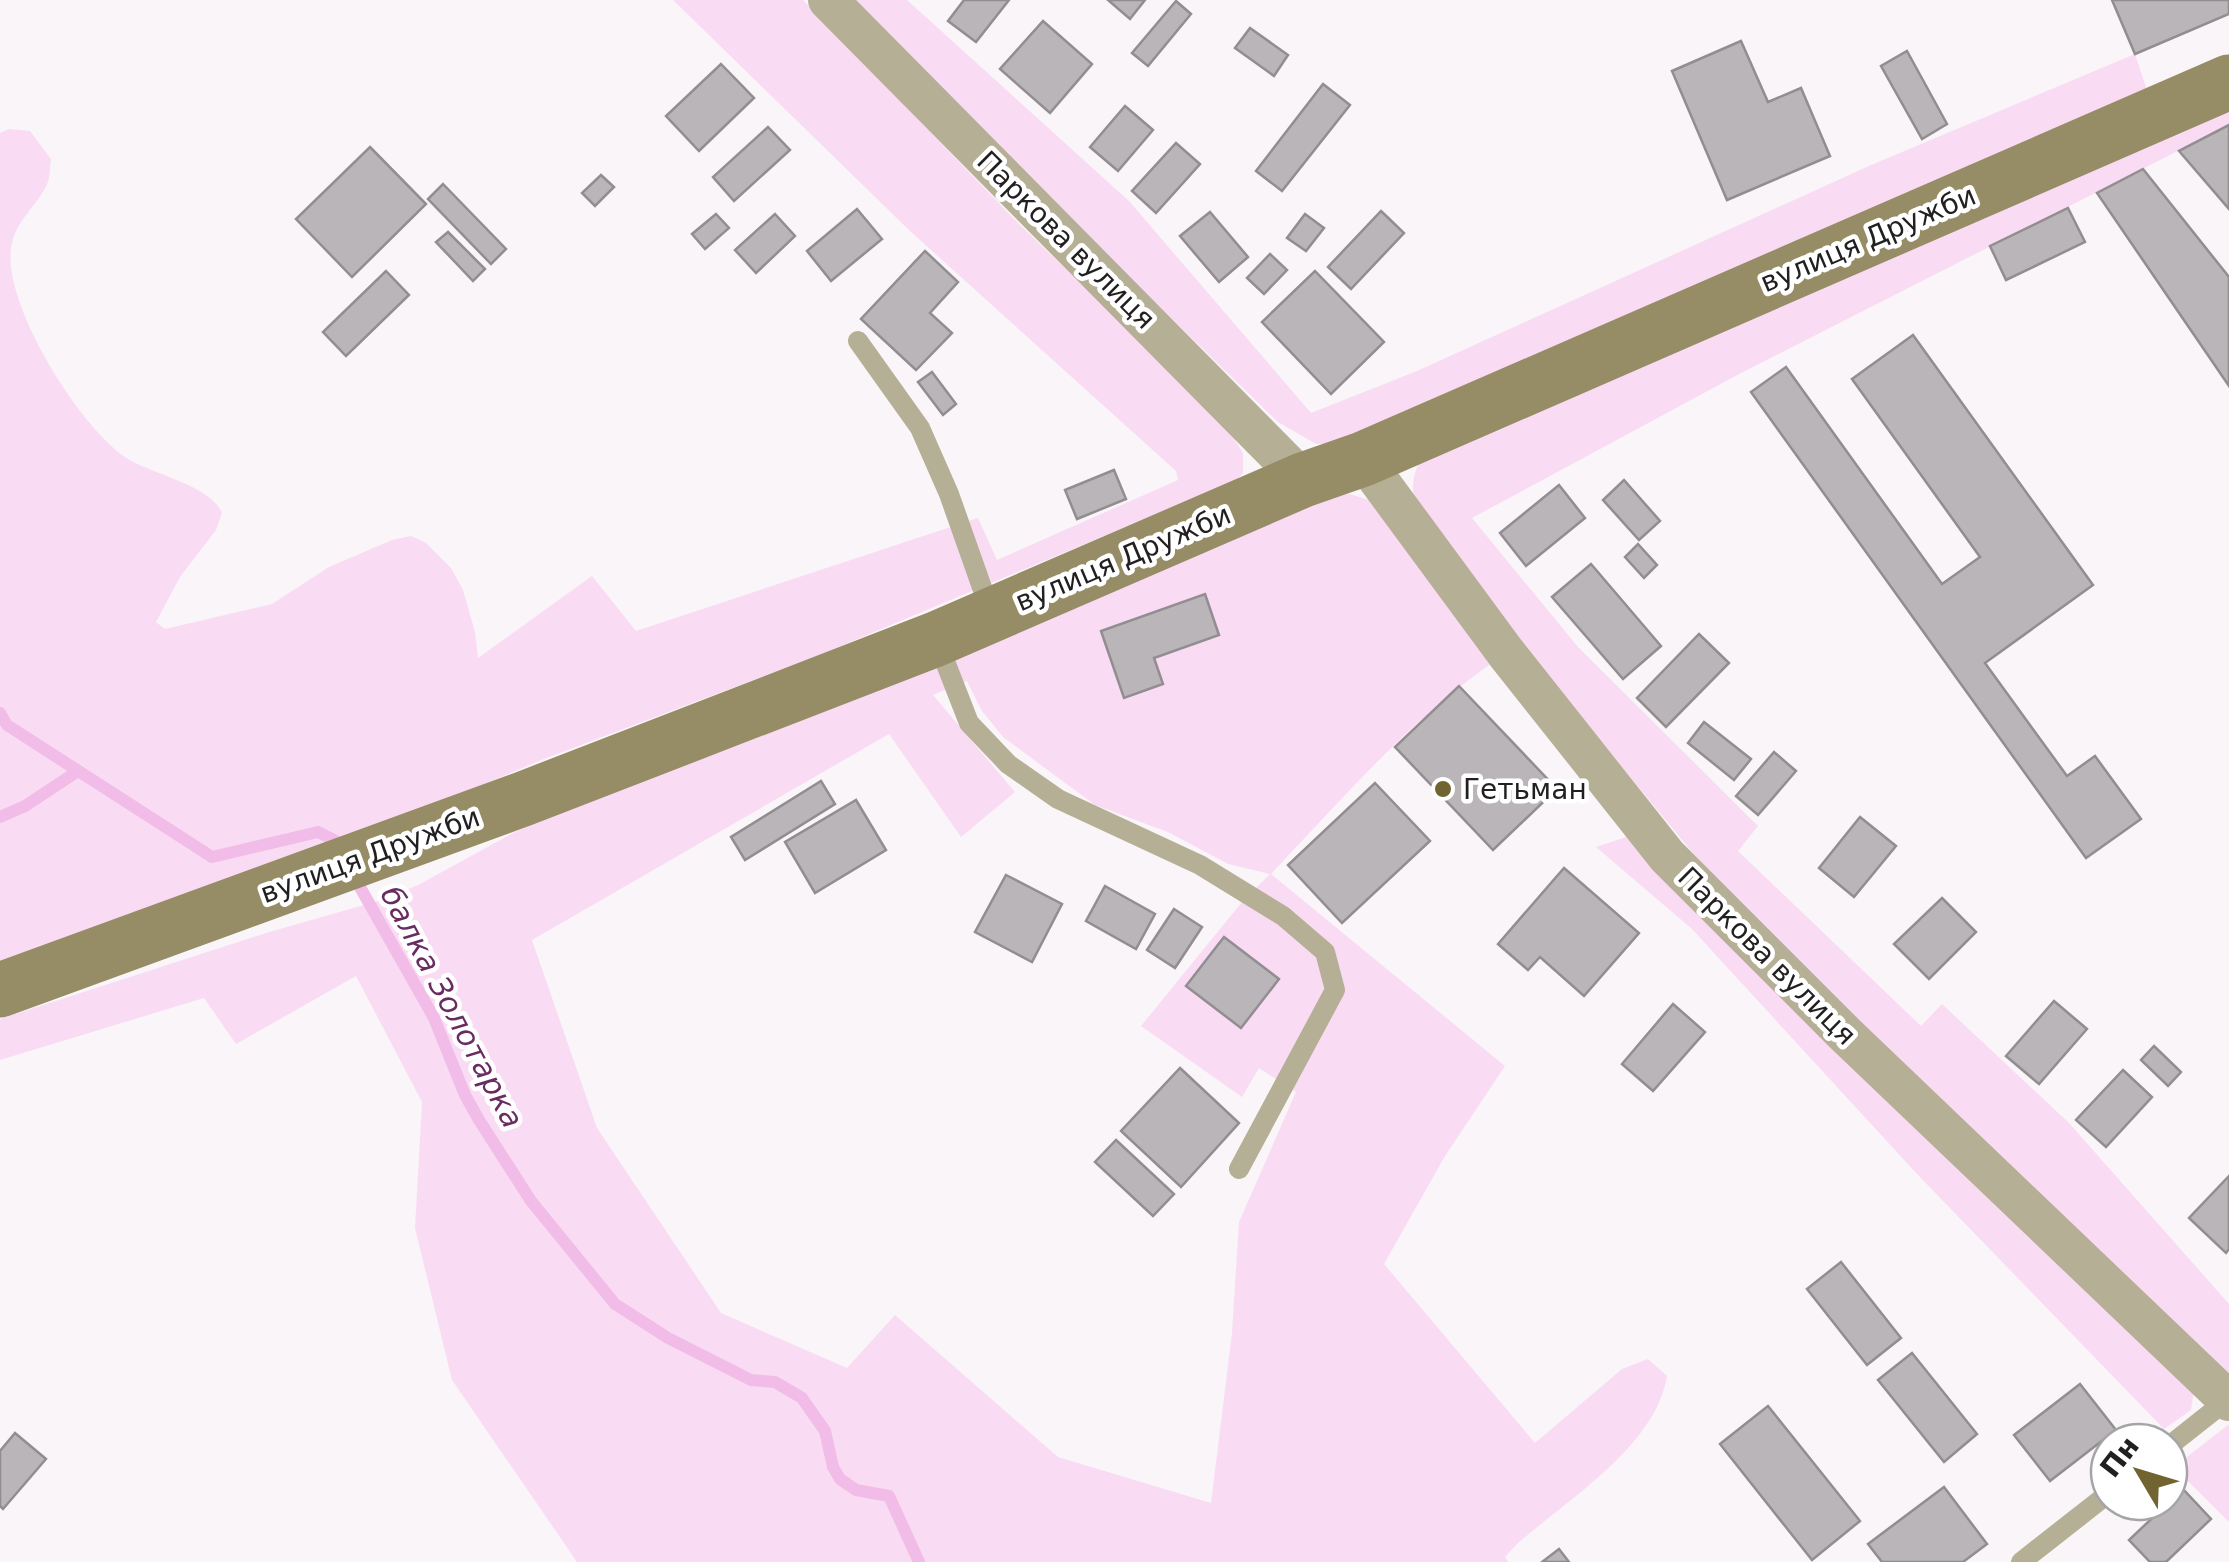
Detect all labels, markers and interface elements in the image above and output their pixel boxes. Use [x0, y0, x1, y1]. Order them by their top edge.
street label: Паркова вулиця [970, 144, 1162, 336]
street label: вулиця Дружби [1755, 179, 1981, 299]
street label: вулиця Дружби [1010, 498, 1236, 618]
place label: Гетьман [1463, 773, 1587, 806]
marker: Гетьман [1432, 778, 1454, 800]
street label: вулиця Дружби [256, 800, 484, 910]
street label: Паркова вулиця [1671, 860, 1863, 1052]
water label: балка Золотарка [373, 880, 531, 1134]
north arrow [2089, 1422, 2189, 1522]
text: Пн [2094, 1430, 2146, 1484]

